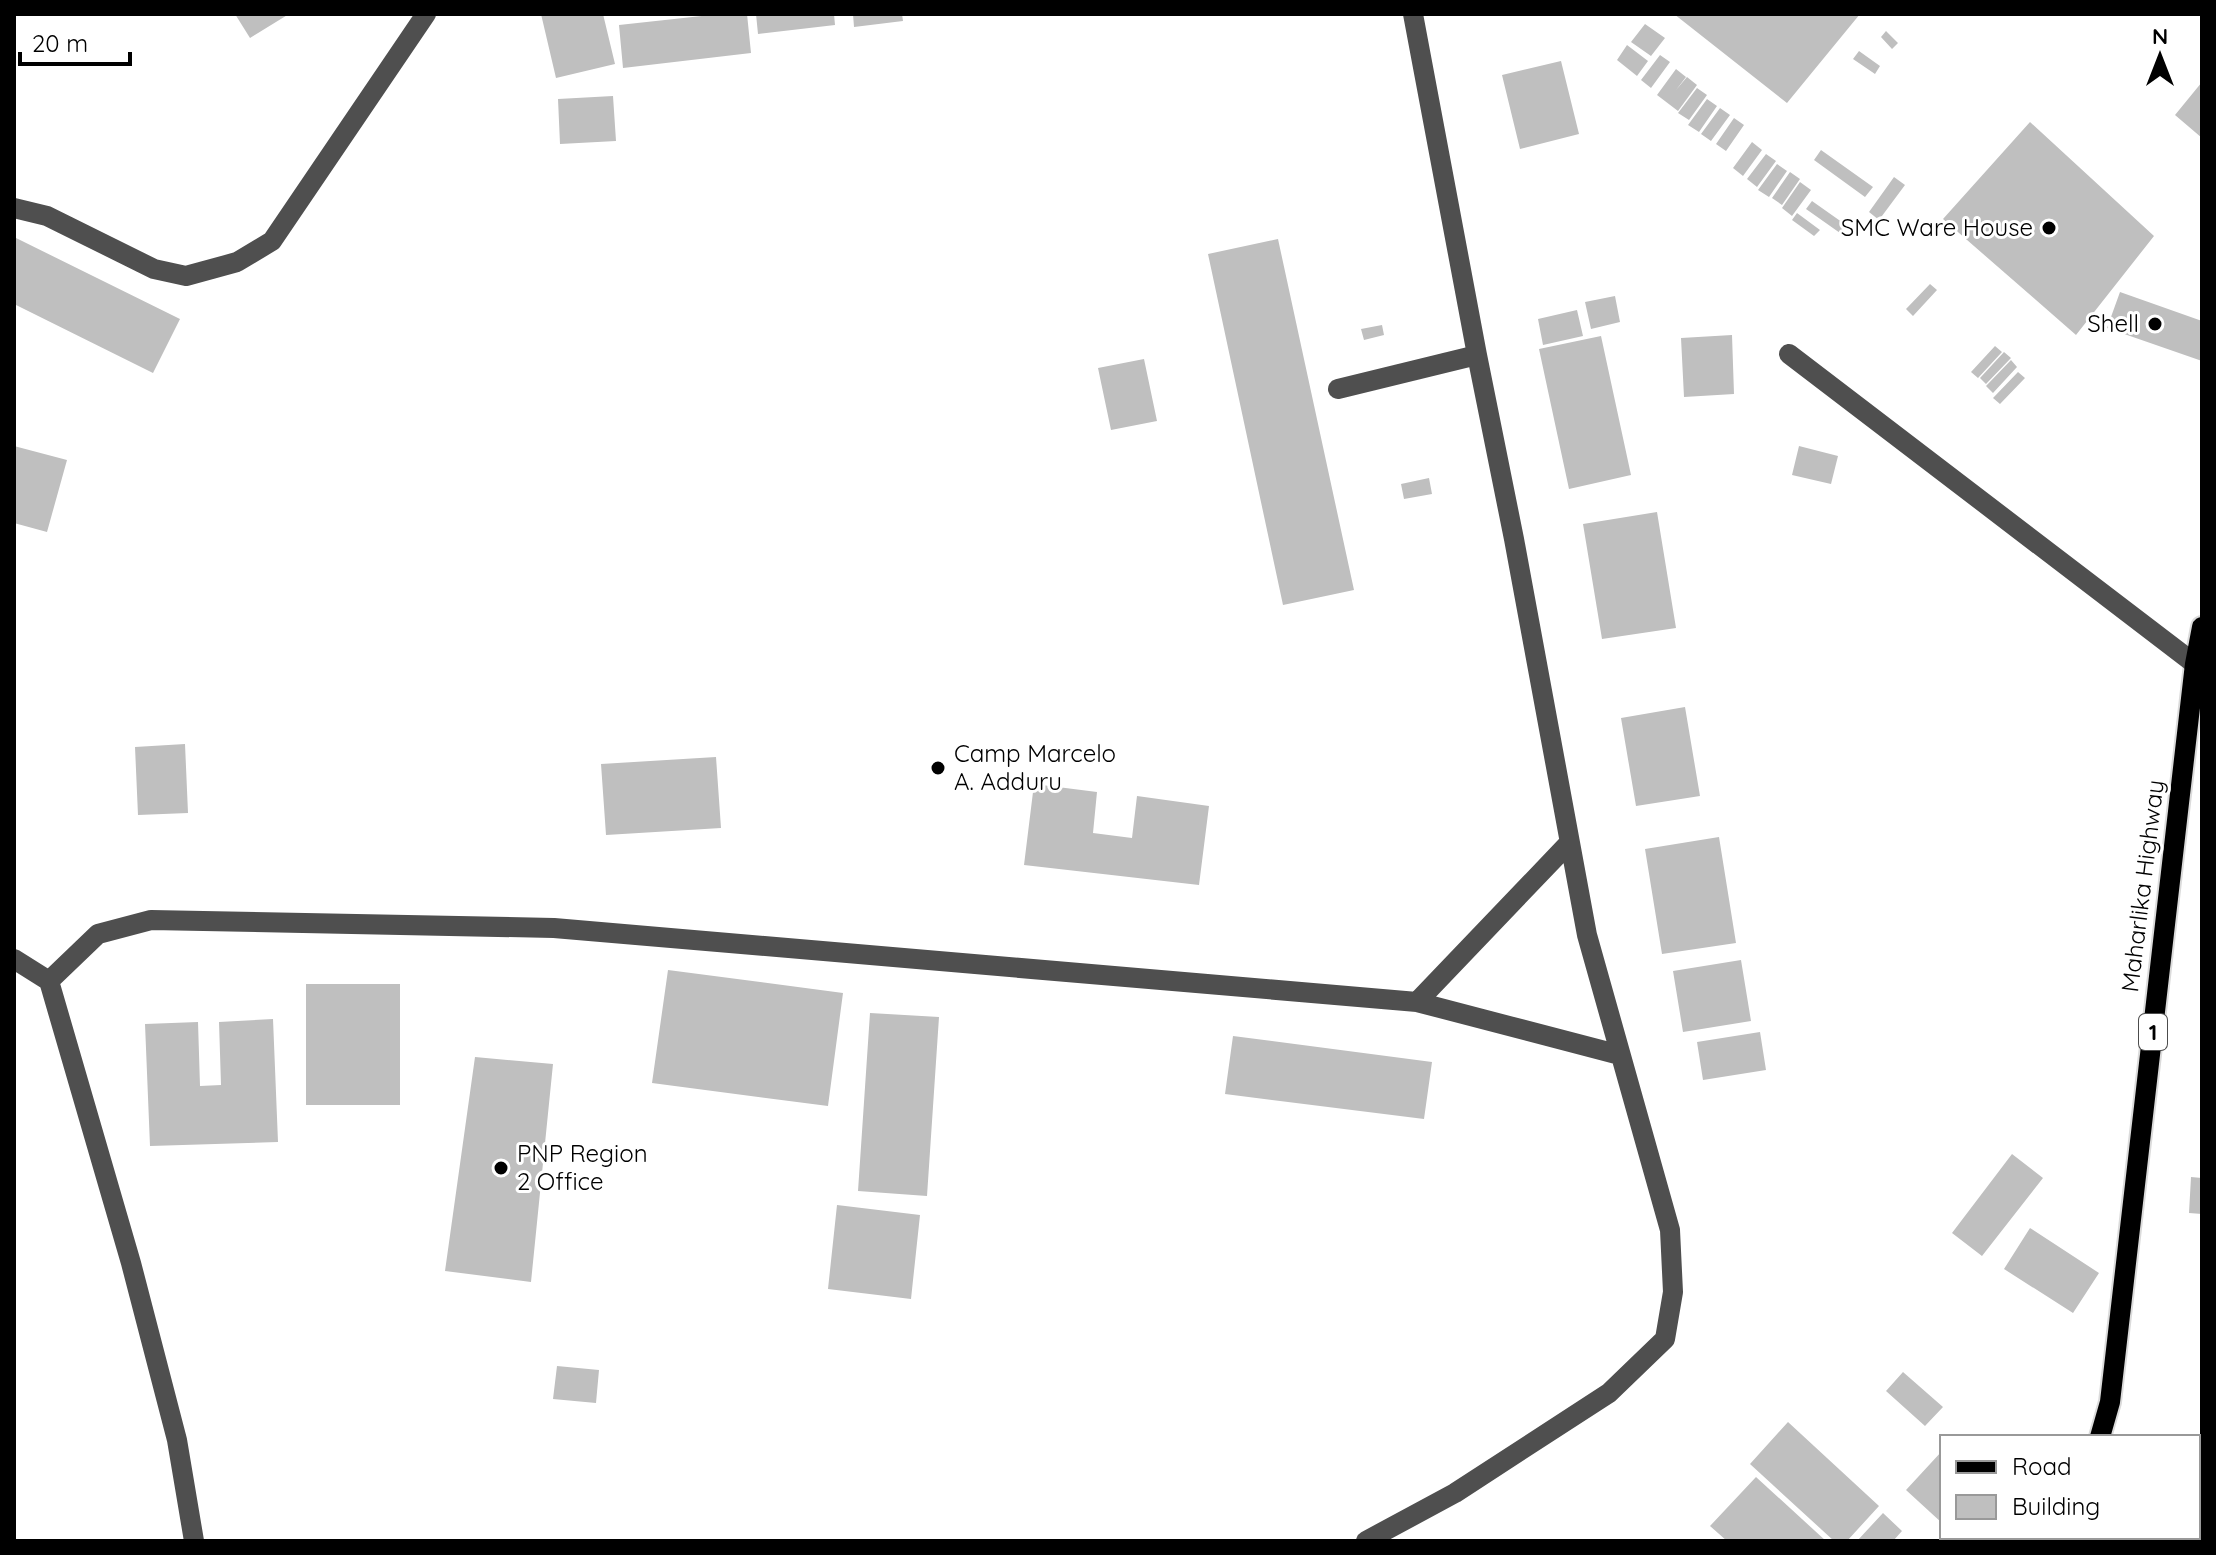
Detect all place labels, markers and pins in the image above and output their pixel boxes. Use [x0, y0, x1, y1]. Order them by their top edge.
place label: SMC Ware House [1841, 212, 2033, 242]
marker: SMC Ware House [2040, 219, 2058, 237]
place label: Shell [2087, 308, 2139, 338]
marker: Shell [2146, 315, 2164, 333]
place label: Camp Marcelo A. Adduru [954, 738, 1116, 796]
marker: Camp Marcelo A. Adduru [929, 759, 947, 777]
place label: PNP Region 2 Office [517, 1138, 648, 1196]
marker: PNP Region 2 Office [492, 1159, 510, 1177]

